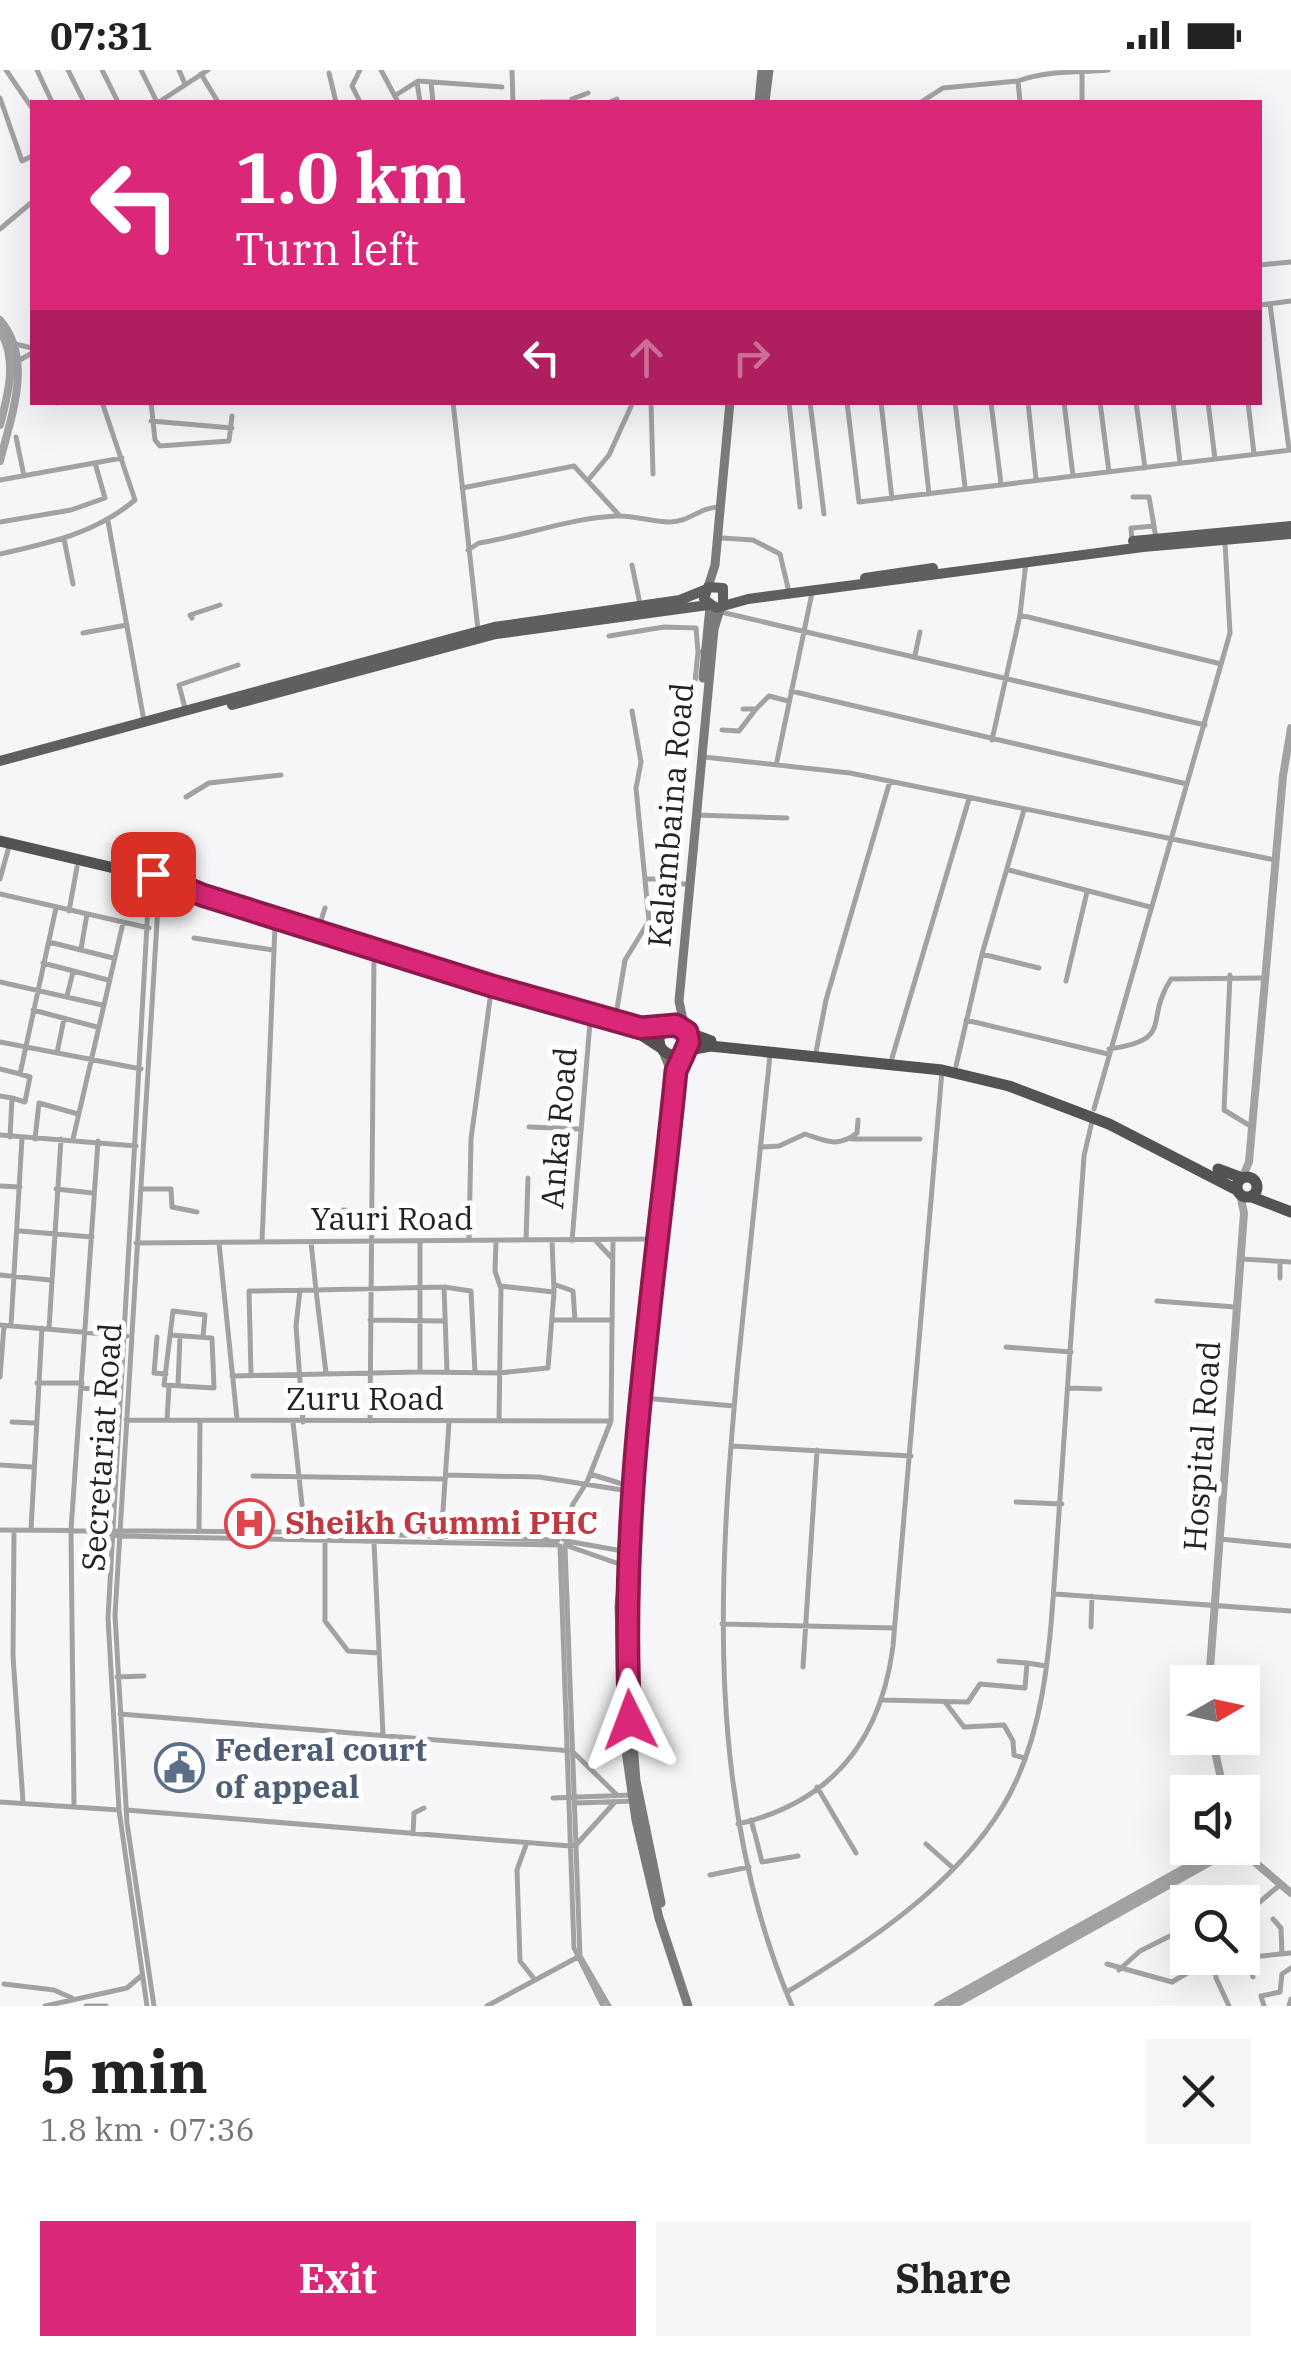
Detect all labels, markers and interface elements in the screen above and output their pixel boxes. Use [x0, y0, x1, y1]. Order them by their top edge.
text: 07:31 [50, 11, 153, 60]
text: 1.0 km [235, 131, 467, 222]
icon: left [70, 140, 200, 270]
text: Turn left [235, 219, 419, 277]
icon: left [514, 330, 569, 385]
icon: ahead [619, 330, 674, 385]
icon: right [724, 330, 779, 385]
street label: Kalambaina Road [637, 681, 703, 949]
pin [111, 832, 196, 917]
icon: arrive [126, 847, 181, 902]
street label: Anka Road [530, 1045, 586, 1211]
street label: Yauri Road [310, 1197, 474, 1239]
street label: Secretariat Road [71, 1321, 131, 1573]
street label: Hospital Road [1173, 1339, 1229, 1552]
street label: Zuru Road [286, 1377, 444, 1419]
hospital icon: Sheikh Gummi PHC [224, 1497, 276, 1549]
place label: Sheikh Gummi PHC [285, 1501, 598, 1543]
north arrow [1170, 1665, 1260, 1755]
map controls [1170, 1665, 1260, 1975]
position arrow [578, 1668, 682, 1772]
place label: Federal court of appeal [215, 1728, 427, 1807]
public building icon: Federal court of appeal [154, 1742, 206, 1794]
button: sound [1170, 1775, 1260, 1865]
button: search [1170, 1885, 1260, 1975]
text: 5 min [40, 2031, 208, 2110]
button: close [1146, 2039, 1251, 2144]
text: 1.8 km · 07:36 [40, 2108, 255, 2150]
button: Exit [40, 2221, 636, 2336]
button: Share [656, 2221, 1251, 2336]

